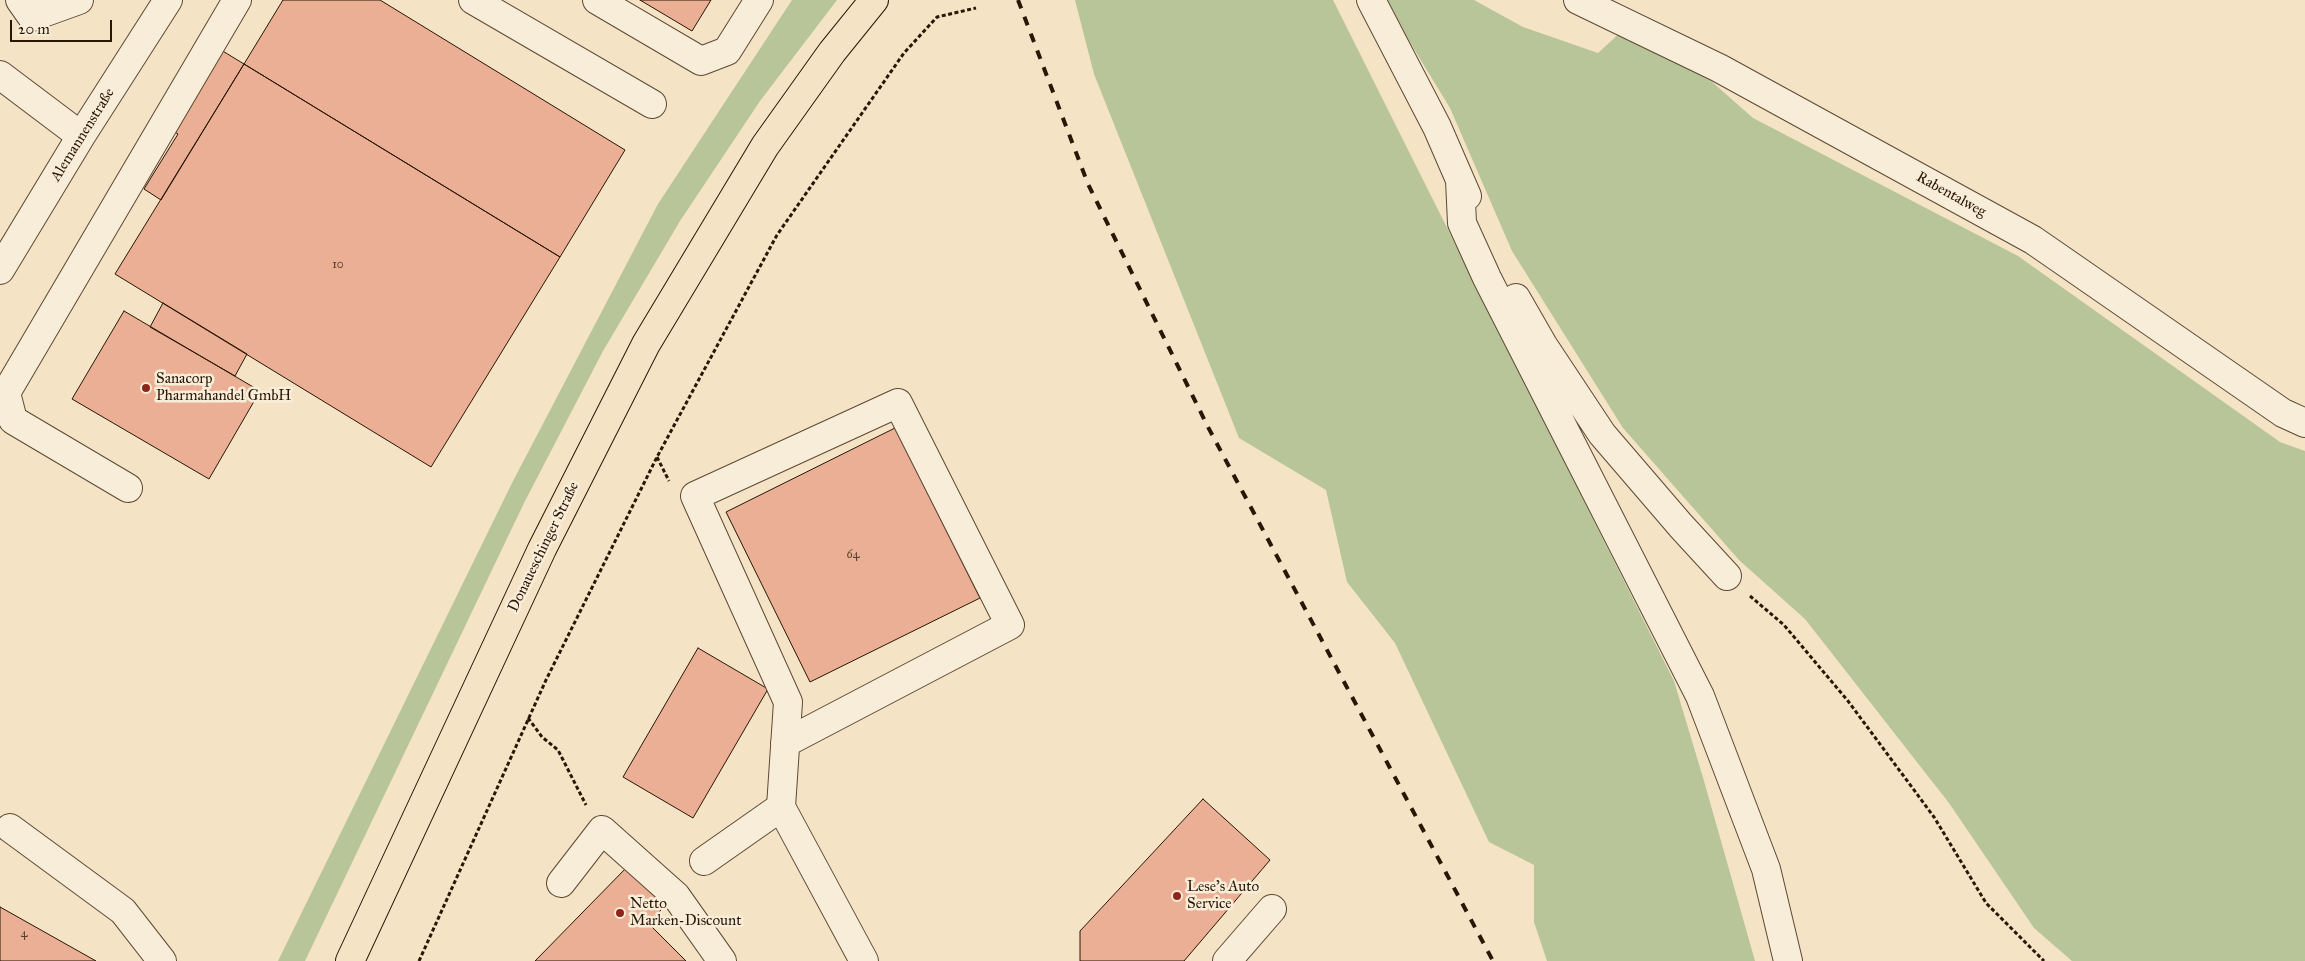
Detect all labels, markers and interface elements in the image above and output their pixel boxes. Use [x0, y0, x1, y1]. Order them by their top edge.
scale bar [12, 10, 115, 42]
text: 20 m [18, 20, 50, 38]
street label: Alemannenstraße [47, 85, 119, 185]
street label: Rabentalweg [1913, 168, 1989, 222]
house number: 10 [332, 258, 344, 272]
place label: Sanacorp Pharmahandel GmbH [156, 370, 291, 405]
marker: Sanacorp Pharmahandel GmbH [140, 382, 152, 394]
street label: Donaueschinger Straße [505, 479, 583, 615]
house number: 64 [847, 548, 859, 562]
place label: Lese's Auto Service [1187, 878, 1259, 913]
marker: Lese's Auto Service [1171, 890, 1183, 902]
place label: Netto Marken-Discount [630, 895, 741, 930]
marker: Netto Marken-Discount [614, 907, 626, 919]
house number: 4 [21, 927, 27, 941]

